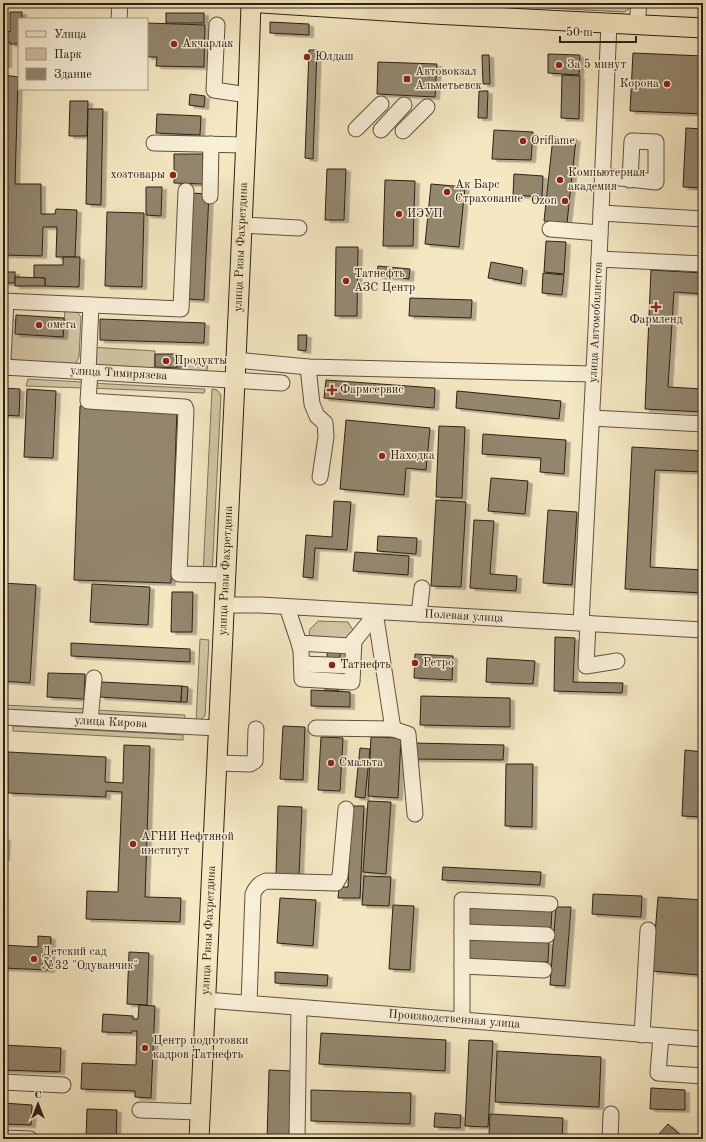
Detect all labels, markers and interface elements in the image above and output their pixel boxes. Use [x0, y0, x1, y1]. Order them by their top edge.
legend [18, 18, 148, 90]
scale bar [560, 18, 636, 44]
text: 50 m [566, 26, 593, 39]
text: Улица [54, 29, 87, 41]
place label: Акчарлак [182, 38, 233, 50]
marker: Акчарлак [169, 39, 179, 49]
text: Парк [54, 49, 82, 61]
place label: Юлдаш [315, 51, 354, 63]
marker: Юлдаш [302, 52, 312, 62]
place label: За 5 минут [567, 58, 626, 71]
marker: За 5 минут [554, 60, 564, 70]
place label: Автовокзал Альметьевск [415, 66, 481, 92]
text: Здание [54, 69, 92, 81]
marker: Автовокзал Альметьевск [402, 74, 412, 84]
place label: Корона [620, 78, 659, 90]
marker: Корона [662, 79, 672, 89]
place label: Oriflame [531, 135, 575, 147]
marker: Oriflame [518, 136, 528, 146]
place label: Компьютерная академия [568, 167, 645, 193]
place label: хозтовары [110, 169, 165, 181]
marker: хозтовары [168, 170, 178, 180]
marker: Компьютерная академия [555, 175, 565, 185]
place label: Ак Барс Страхование [455, 179, 523, 205]
street label: улица Ризы Фахретдина [232, 182, 250, 312]
marker: Ак Барс Страхование [442, 187, 452, 197]
place label: Ozon [531, 195, 558, 207]
marker: Ozon [560, 196, 570, 206]
place label: ИЭУП [407, 208, 443, 220]
marker: ИЭУП [394, 209, 404, 219]
street label: улица Автомобилистов [587, 261, 605, 383]
place label: Татнефть АЗС Центр [354, 268, 415, 294]
marker: Татнефть АЗС Центр [341, 276, 351, 286]
marker: Фармленд [651, 302, 661, 312]
place label: Фармленд [629, 314, 683, 326]
place label: омега [47, 319, 76, 331]
marker: омега [34, 320, 44, 330]
place label: Продукты [174, 355, 227, 367]
marker: Продукты [161, 356, 171, 366]
street label: улица Тимирязева [70, 365, 168, 382]
place label: Фармсервис [340, 384, 404, 396]
marker: Фармсервис [327, 385, 337, 395]
place label: Находка [390, 450, 435, 462]
marker: Находка [377, 451, 387, 461]
street label: улица Ризы Фахретдина [217, 505, 235, 636]
street label: Полевая улица [424, 608, 504, 625]
place label: Ретро [423, 657, 454, 669]
marker: Ретро [410, 658, 420, 668]
place label: Татнефть [340, 659, 391, 671]
marker: Татнефть [327, 660, 337, 670]
street label: улица Кирова [74, 715, 148, 730]
place label: Смальта [339, 757, 383, 769]
marker: Смальта [326, 758, 336, 768]
place label: АГНИ Нефтяной институт [141, 831, 234, 857]
marker: АГНИ Нефтяной институт [128, 839, 138, 849]
street label: улица Ризы Фахретдина [200, 865, 218, 995]
place label: Детский сад №32 "Одуванчик" [42, 946, 138, 972]
marker: Детский сад №32 "Одуванчик" [29, 954, 39, 964]
street label: Производственная улица [388, 1008, 521, 1031]
place label: Центр подготовки кадров Татнефть [153, 1035, 248, 1061]
marker: Центр подготовки кадров Татнефть [140, 1043, 150, 1053]
north arrow [18, 1084, 58, 1124]
text: С [34, 1090, 42, 1101]

